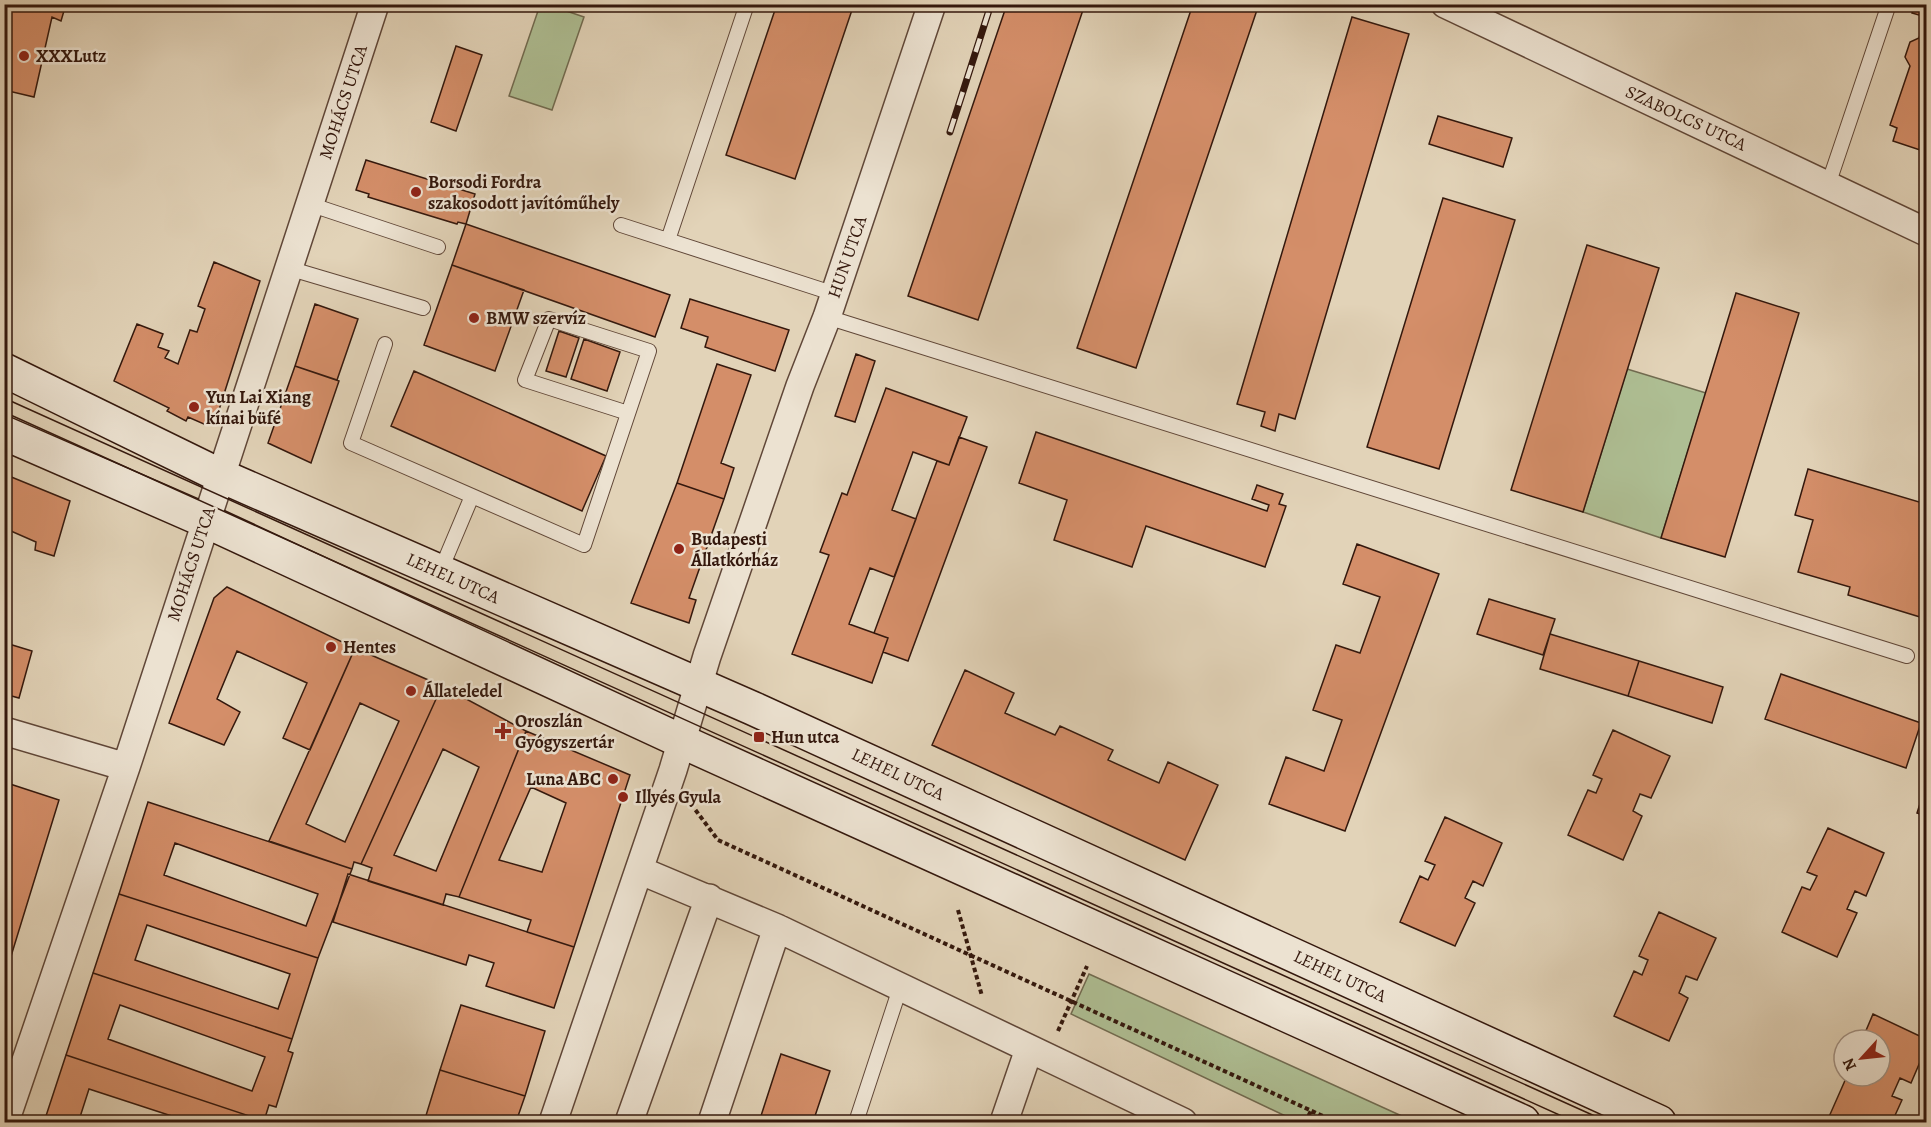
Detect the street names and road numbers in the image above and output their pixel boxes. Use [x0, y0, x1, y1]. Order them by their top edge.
street label: MOHÁCS UTCA [313, 41, 373, 162]
street label: SZABOLCS UTCA [1622, 80, 1751, 157]
street label: HUN UTCA [822, 212, 872, 302]
street label: MOHÁCS UTCA [161, 503, 221, 624]
street label: LEHEL UTCA [402, 547, 504, 609]
street label: LEHEL UTCA [848, 742, 949, 806]
street label: LEHEL UTCA [1290, 944, 1391, 1008]

